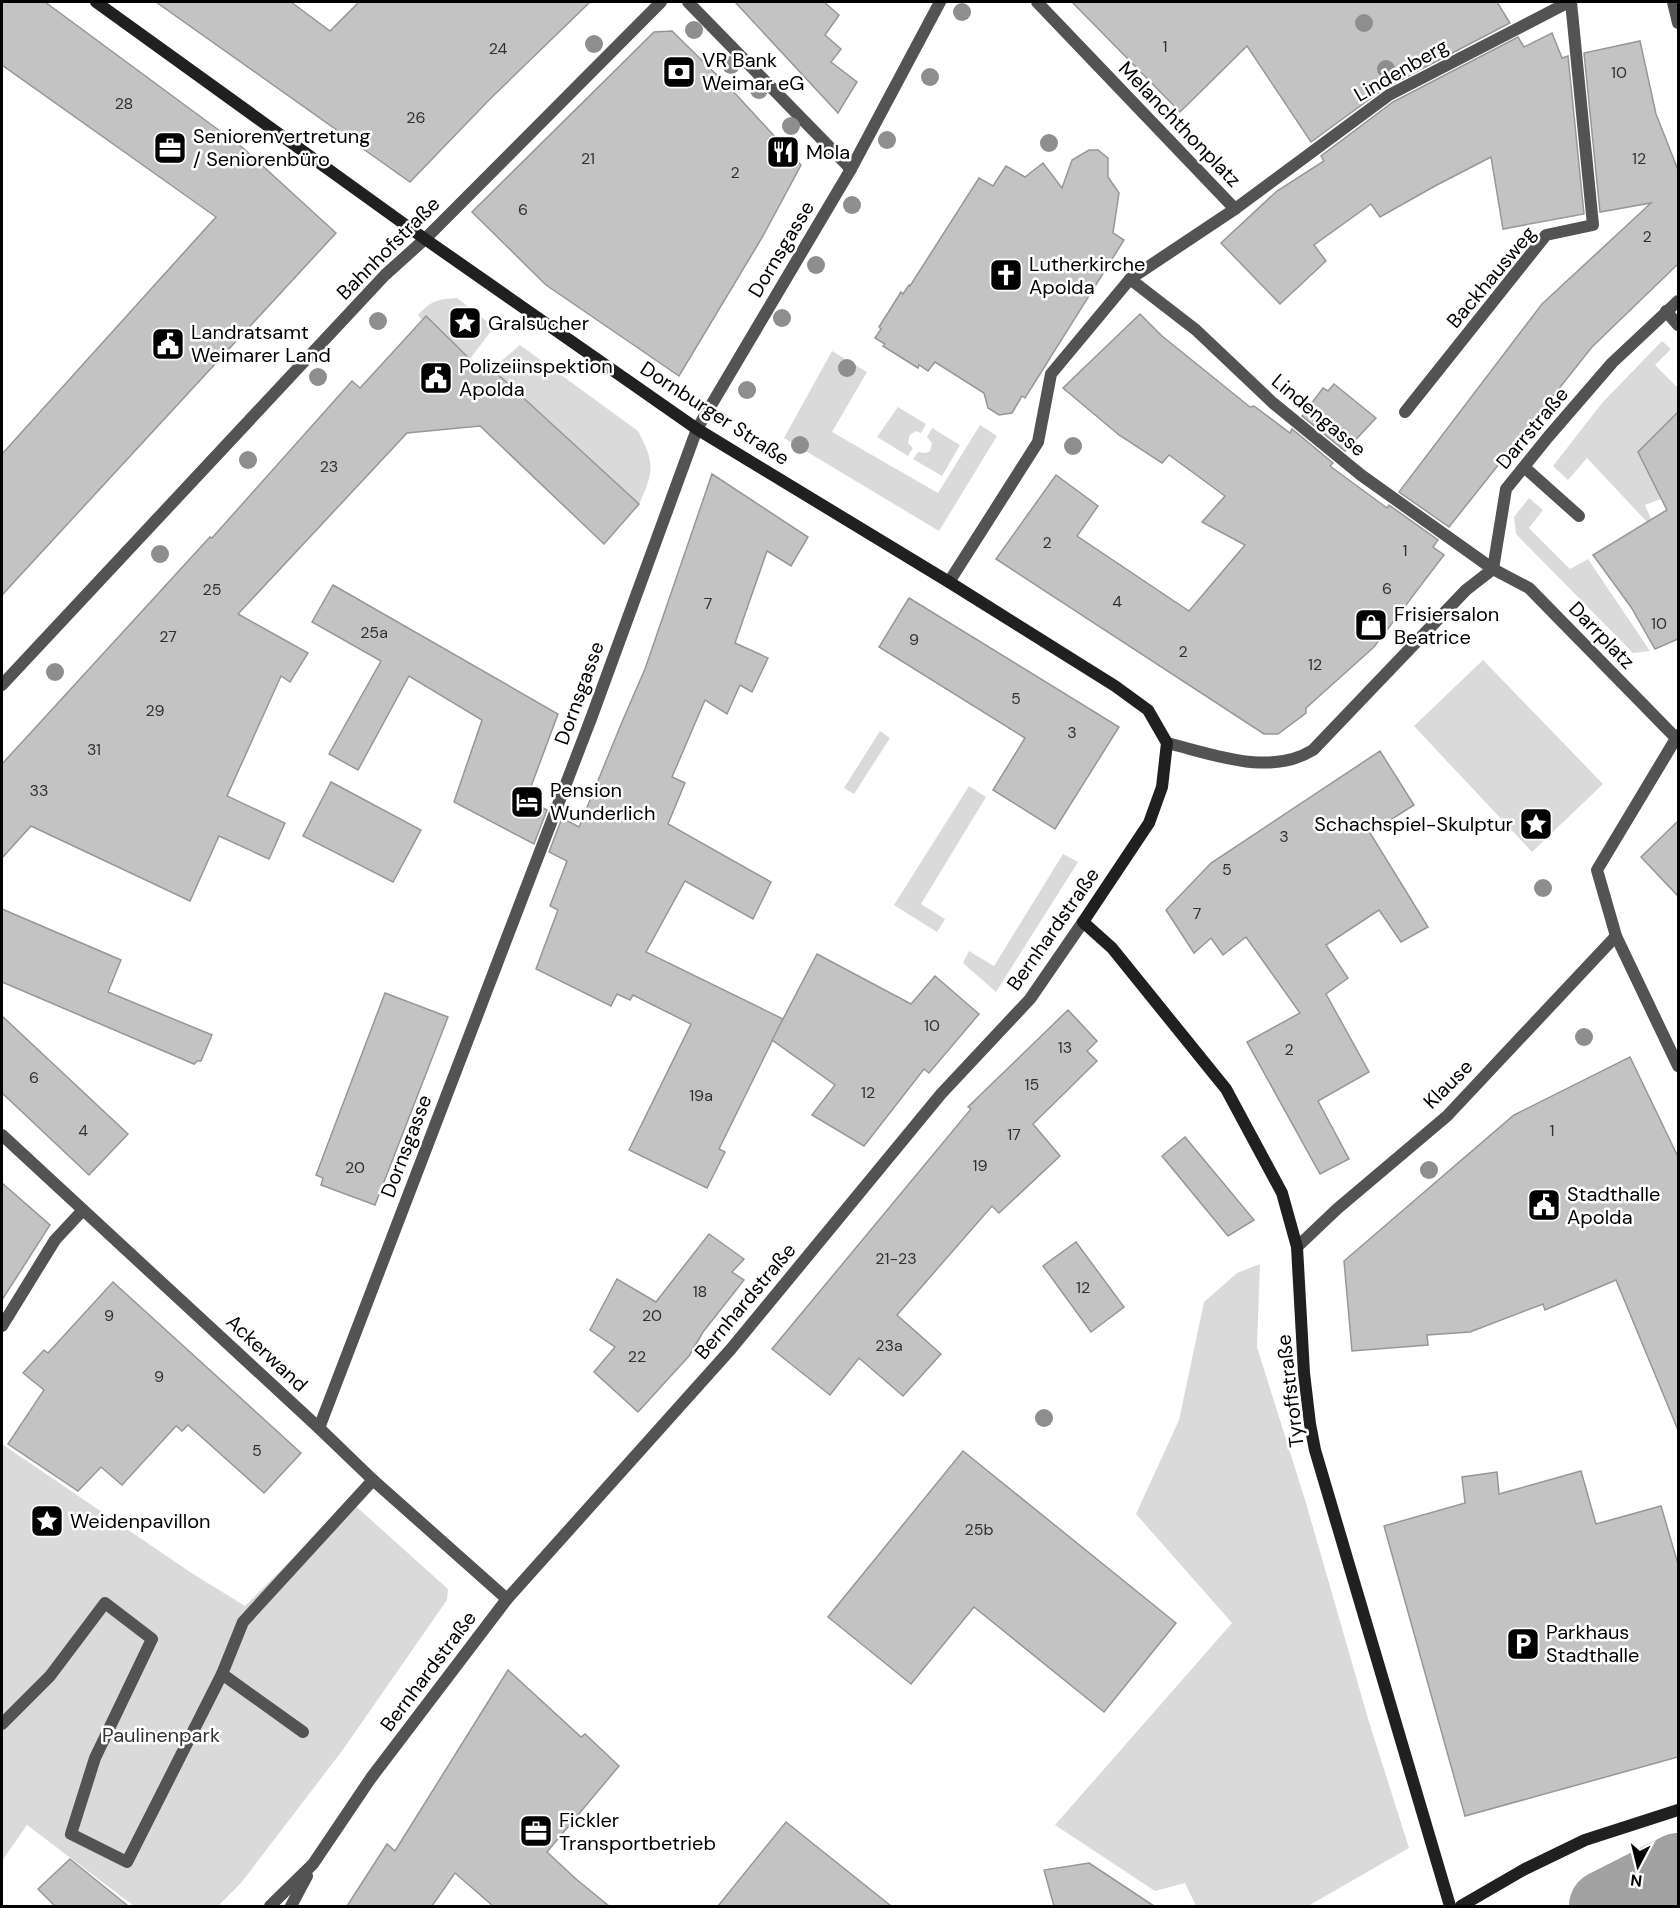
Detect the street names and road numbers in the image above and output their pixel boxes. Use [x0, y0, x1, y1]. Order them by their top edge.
street label: Lindenberg [1349, 33, 1453, 107]
street label: Melanchthonplatz [1113, 56, 1247, 192]
street label: Bahnhofstraße [331, 191, 445, 305]
street label: Dornsgasse [742, 196, 820, 302]
street label: Backhausweg [1441, 221, 1541, 333]
street label: Dornburger Straße [636, 355, 794, 471]
street label: Lindengasse [1266, 368, 1372, 462]
street label: Darrstraße [1490, 382, 1574, 474]
street label: Darrplatz [1563, 596, 1641, 674]
street label: Dornsgasse [548, 638, 610, 748]
street label: Bernhardstraße [1001, 862, 1105, 996]
street label: Klause [1418, 1054, 1478, 1114]
street label: Dornsgasse [375, 1091, 437, 1201]
street label: Bernhardstraße [689, 1237, 801, 1365]
street label: Ackerwand [221, 1309, 313, 1397]
street label: Tyroffstraße [1270, 1333, 1310, 1449]
street label: Bernhardstraße [374, 1606, 482, 1736]

